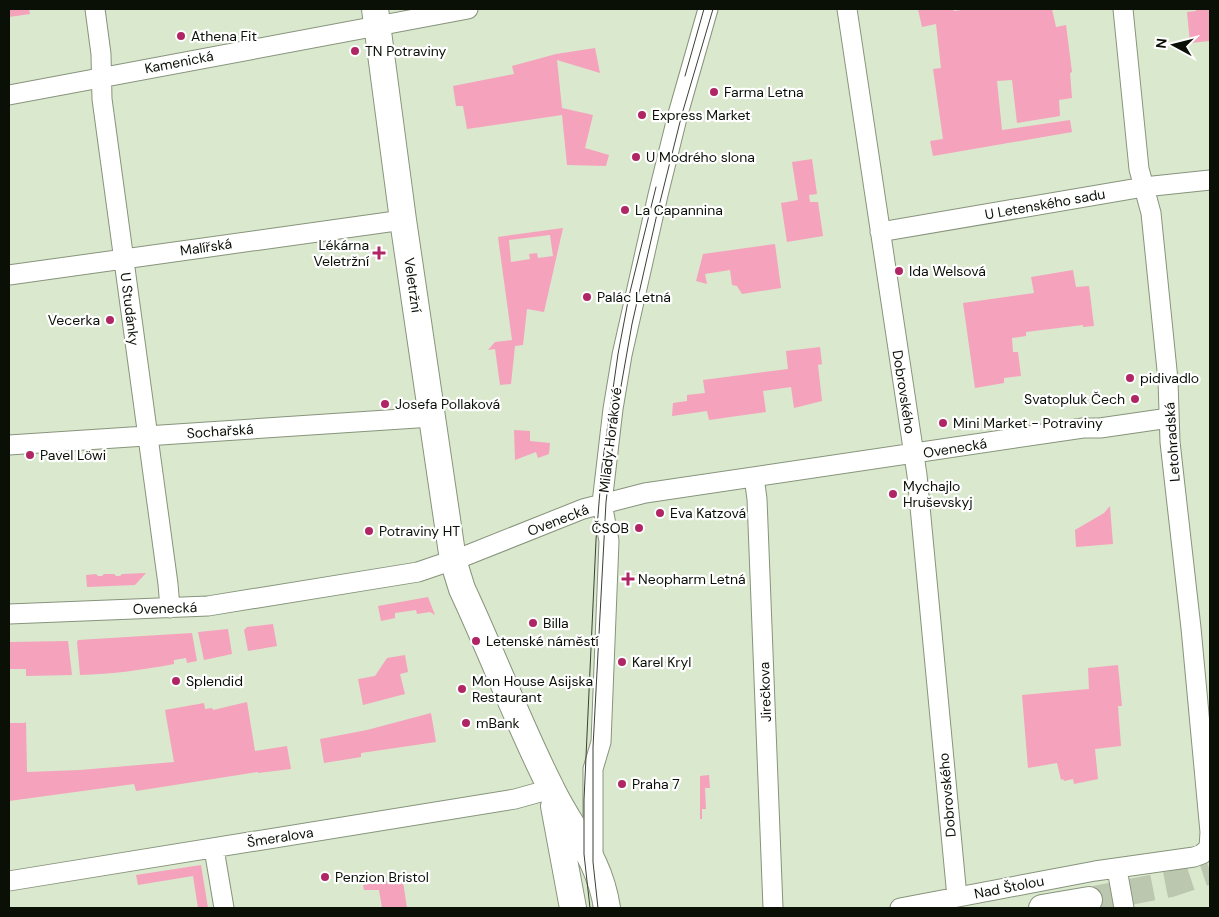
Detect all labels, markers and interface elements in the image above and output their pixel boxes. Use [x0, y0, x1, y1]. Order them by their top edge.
north arrow [1149, 20, 1199, 70]
place label: Athena Fit [191, 27, 257, 45]
marker: Athena Fit [175, 30, 187, 42]
text: N [1152, 37, 1171, 50]
place label: TN Potraviny [365, 42, 447, 60]
marker: TN Potraviny [349, 45, 361, 57]
street label: Kamenická [143, 46, 215, 78]
place label: Farma Letna [724, 83, 804, 101]
marker: Farma Letna [708, 86, 720, 98]
place label: Express Market [652, 106, 751, 124]
marker: Express Market [636, 109, 648, 121]
place label: U Modrého slona [646, 148, 755, 166]
marker: U Modrého slona [630, 151, 642, 163]
street label: U Letenského sadu [983, 185, 1107, 223]
place label: La Capannina [635, 201, 723, 219]
marker: La Capannina [619, 204, 631, 216]
street label: Malířská [179, 234, 233, 260]
place label: Lékárna Veletržní [314, 236, 370, 270]
marker: Lékárna Veletržní [373, 247, 385, 259]
street label: Veletržní [400, 256, 426, 315]
place label: Ida Welsová [909, 262, 986, 280]
marker: Ida Welsová [893, 265, 905, 277]
street label: U Studánky [117, 271, 143, 347]
place label: Palác Letná [597, 288, 671, 306]
marker: Palác Letná [581, 291, 593, 303]
place label: Vecerka [48, 311, 100, 329]
marker: Vecerka [104, 314, 116, 326]
street label: Dobrovského [889, 349, 919, 435]
place label: pidivadlo [1140, 369, 1199, 387]
marker: pidivadlo [1124, 372, 1136, 384]
street label: Milady Horákové [595, 386, 625, 494]
place label: Svatopluk Čech [1024, 390, 1125, 408]
marker: Svatopluk Čech [1129, 393, 1141, 405]
place label: Josefa Pollaková [395, 395, 500, 413]
marker: Josefa Pollaková [379, 398, 391, 410]
street label: Letohradská [1160, 402, 1184, 482]
place label: Mini Market - Potraviny [953, 414, 1103, 432]
marker: Mini Market - Potraviny [937, 417, 949, 429]
street label: Sochařská [186, 420, 254, 442]
street label: Ovenecká [922, 434, 988, 462]
place label: Pavel Löwi [40, 446, 106, 464]
marker: Pavel Löwi [24, 449, 36, 461]
place label: Mychajlo Hruševskyj [903, 477, 973, 511]
marker: Mychajlo Hruševskyj [887, 488, 899, 500]
street label: Ovenecká [525, 500, 591, 540]
place label: Eva Katzová [670, 504, 746, 522]
marker: Eva Katzová [654, 507, 666, 519]
place label: ČSOB [592, 519, 629, 537]
place label: Potraviny HT [379, 522, 460, 540]
marker: ČSOB [633, 522, 645, 534]
marker: Potraviny HT [363, 525, 375, 537]
place label: Neopharm Letná [638, 570, 746, 588]
marker: Neopharm Letná [622, 573, 634, 585]
street label: Ovenecká [132, 598, 198, 618]
place label: Billa [543, 614, 569, 632]
marker: Billa [527, 617, 539, 629]
place label: Letenské náměstí [486, 632, 600, 650]
marker: Letenské náměstí [470, 635, 482, 647]
place label: Karel Kryl [632, 653, 691, 671]
marker: Karel Kryl [616, 656, 628, 668]
street label: Jirečkova [755, 662, 775, 722]
place label: Splendid [186, 672, 243, 690]
place label: Mon House Asijska Restaurant [472, 672, 593, 706]
marker: Splendid [170, 675, 182, 687]
marker: Mon House Asijska Restaurant [456, 683, 468, 695]
place label: mBank [476, 714, 520, 732]
marker: mBank [460, 717, 472, 729]
street label: Dobrovského [934, 752, 960, 838]
place label: Praha 7 [632, 775, 680, 793]
marker: Praha 7 [616, 778, 628, 790]
street label: Šmeralova [245, 823, 315, 851]
place label: Penzion Bristol [335, 868, 429, 886]
marker: Penzion Bristol [319, 871, 331, 883]
street label: Nad Štolou [972, 871, 1046, 903]

